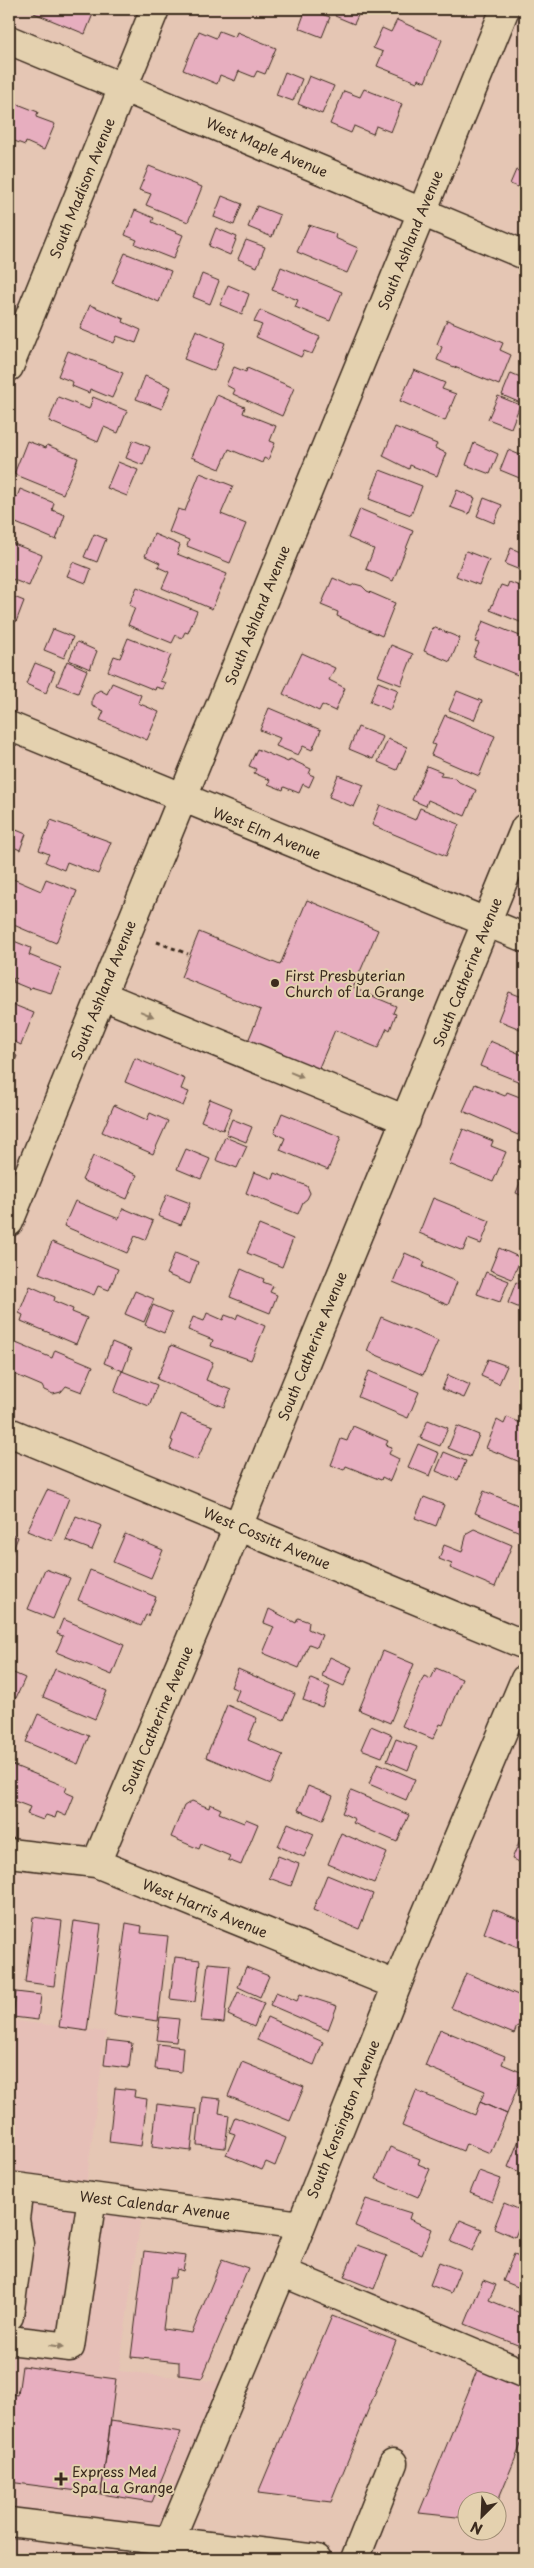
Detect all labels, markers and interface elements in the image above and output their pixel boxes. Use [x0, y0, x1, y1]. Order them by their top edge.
street label: West Maple Avenue [203, 112, 331, 182]
street label: South Madison Avenue [44, 114, 120, 262]
street label: South Ashland Avenue [372, 167, 448, 313]
street label: South Ashland Avenue [219, 542, 295, 688]
street label: West Elm Avenue [210, 802, 325, 864]
street label: South Catherine Avenue [427, 894, 507, 1050]
street label: South Ashland Avenue [65, 917, 141, 1063]
place label: First Presbyterian Church of La Grange [285, 965, 425, 1002]
marker: First Presbyterian Church of La Grange [269, 977, 281, 989]
one-way arrow [139, 1010, 154, 1018]
one-way arrow [290, 1072, 304, 1080]
street label: South Catherine Avenue [272, 1268, 352, 1424]
street label: West Cossitt Avenue [200, 1502, 334, 1575]
street label: South Catherine Avenue [116, 1642, 198, 1798]
street label: West Harris Avenue [139, 1873, 271, 1943]
street label: South Kensington Avenue [302, 2036, 385, 2202]
street label: West Calendar Avenue [78, 2185, 232, 2225]
one-way arrow [49, 2342, 65, 2350]
place label: Express Med Spa La Grange [72, 2461, 173, 2498]
marker: Express Med Spa La Grange [54, 2472, 68, 2486]
north arrow [456, 2490, 506, 2540]
text: N [467, 2516, 486, 2540]

